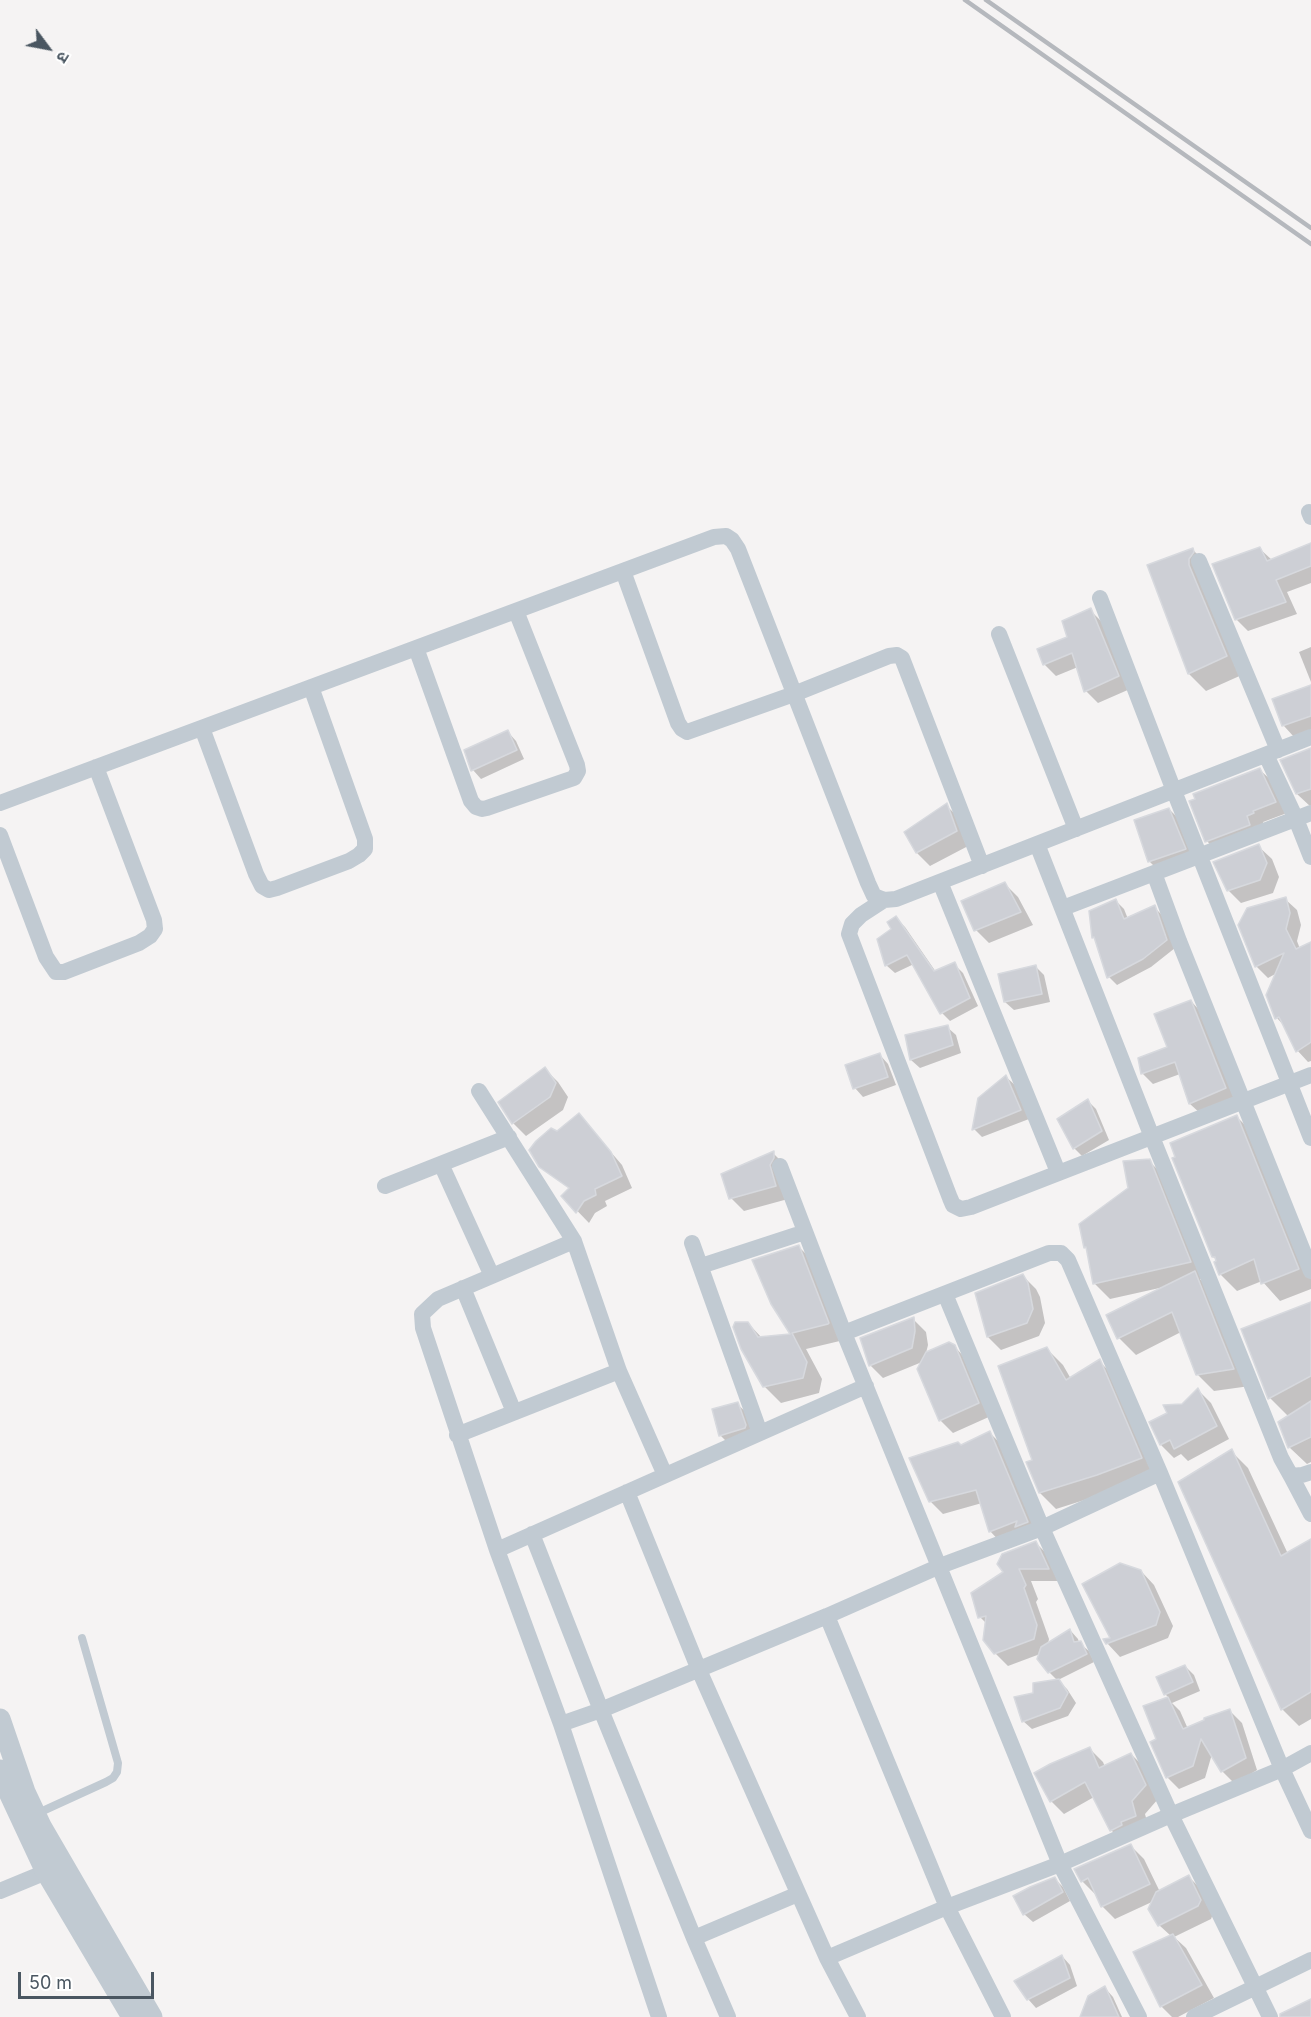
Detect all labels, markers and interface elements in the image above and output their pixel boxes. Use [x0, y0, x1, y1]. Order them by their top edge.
north arrow [18, 18, 78, 78]
text: उ [52, 48, 74, 67]
scale bar [21, 1960, 158, 1998]
text: 50 m [29, 1972, 72, 1993]

